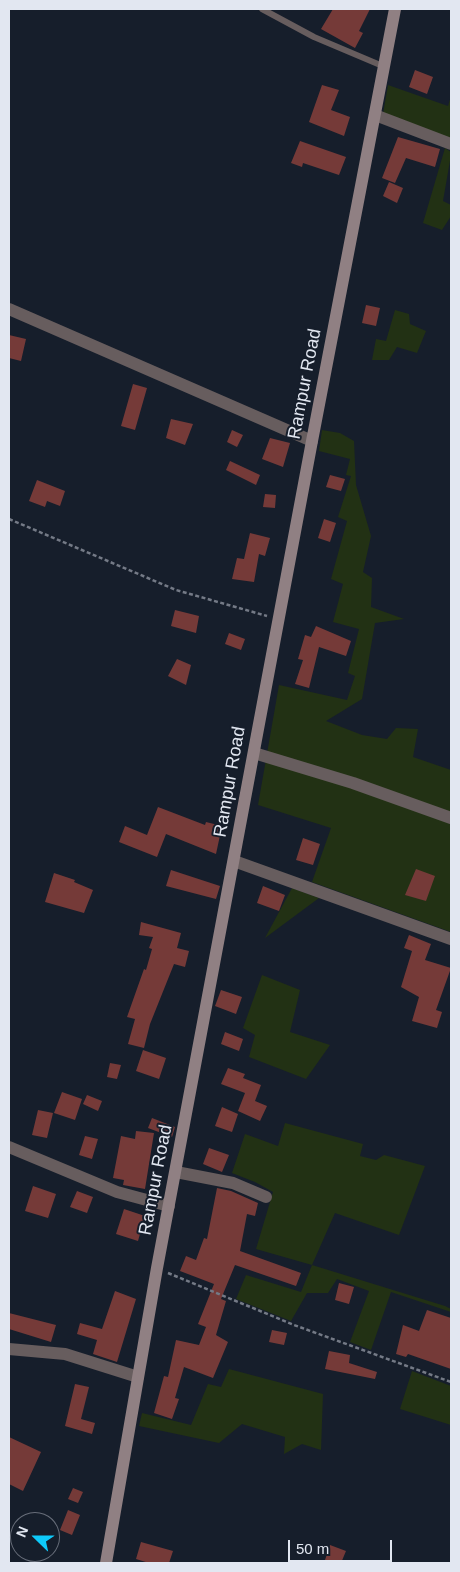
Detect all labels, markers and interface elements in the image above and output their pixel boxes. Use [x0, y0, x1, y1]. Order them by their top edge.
street label: Rampur Road [284, 327, 326, 441]
street label: Rampur Road [210, 725, 250, 839]
street label: Rampur Road [135, 1123, 177, 1237]
north arrow [10, 1512, 60, 1562]
text: N [13, 1524, 31, 1539]
scale bar [290, 1530, 394, 1562]
text: 50 m [296, 1540, 329, 1557]

